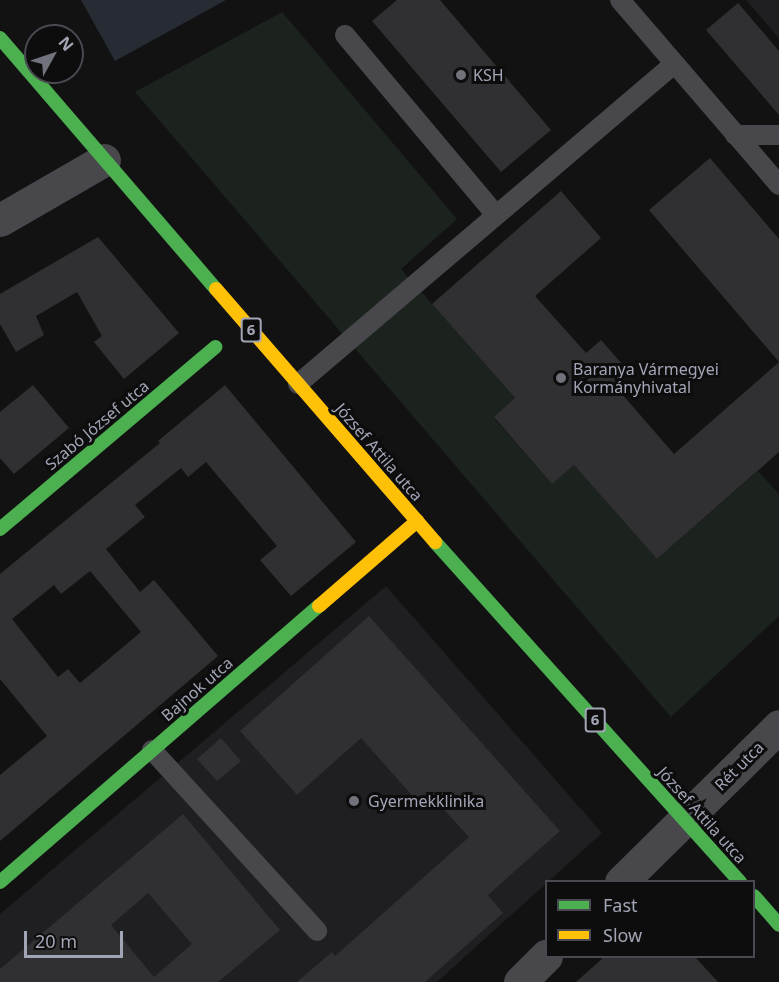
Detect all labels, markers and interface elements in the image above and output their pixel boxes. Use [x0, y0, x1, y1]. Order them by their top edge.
north arrow [24, 24, 84, 84]
text: N [54, 32, 79, 56]
place label: KSH [473, 65, 504, 85]
marker: KSH [454, 68, 468, 82]
road number: 6 [240, 318, 262, 342]
place label: Baranya Vármegyei Kormányhivatal [573, 359, 719, 397]
marker: Baranya Vármegyei Kormányhivatal [554, 371, 568, 385]
street label: Szabó József utca [41, 376, 153, 474]
street label: József Attila utca [331, 399, 427, 505]
street label: Bajnok utca [157, 653, 237, 725]
road number: 6 [584, 708, 606, 732]
street label: Rét utca [711, 738, 767, 794]
street label: József Attila utca [654, 763, 750, 867]
place label: Gyermekklinika [368, 791, 484, 811]
marker: Gyermekklinika [345, 792, 363, 810]
legend [545, 880, 755, 958]
text: Fast [603, 893, 638, 917]
scale bar [27, 919, 126, 957]
text: Slow [603, 923, 642, 947]
text: 20 m [35, 929, 77, 953]

